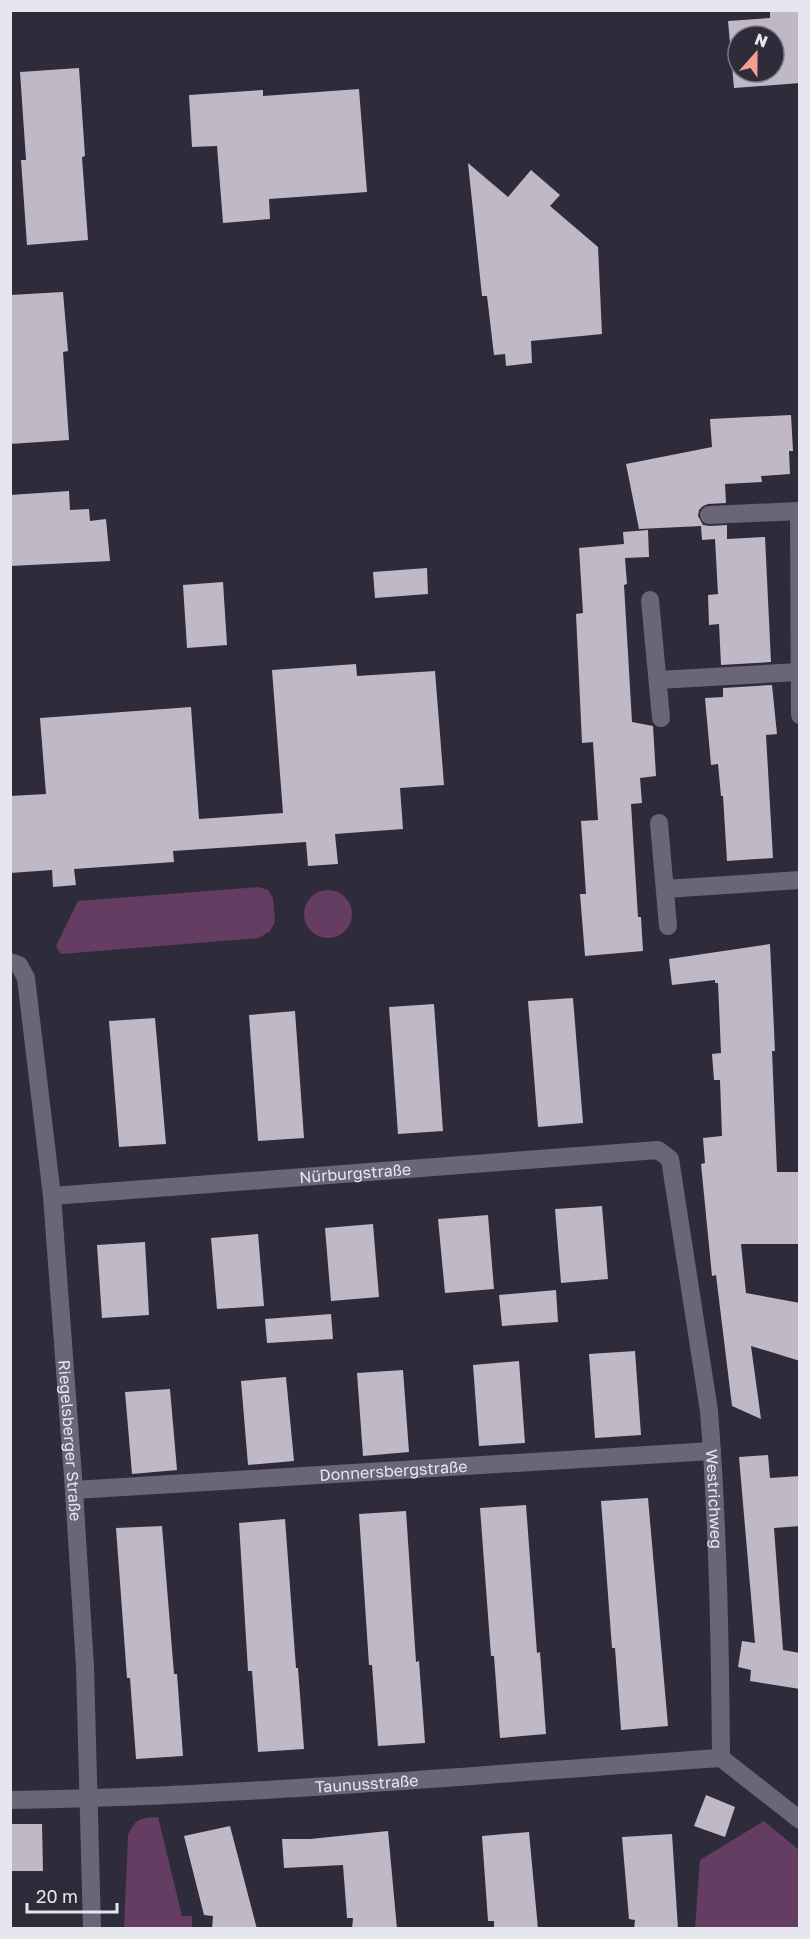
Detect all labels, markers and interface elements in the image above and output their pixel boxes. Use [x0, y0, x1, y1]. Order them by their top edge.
north arrow [726, 24, 786, 84]
text: N [752, 28, 771, 52]
street label: Nürburgstraße [298, 1159, 412, 1187]
street label: Riegelsberger Straße [54, 1359, 86, 1522]
street label: Westrichweg [702, 1449, 727, 1549]
street label: Donnersbergstraße [319, 1456, 468, 1485]
street label: Taunusstraße [314, 1770, 419, 1797]
scale bar [27, 1876, 117, 1914]
text: 20 m [36, 1885, 78, 1907]

